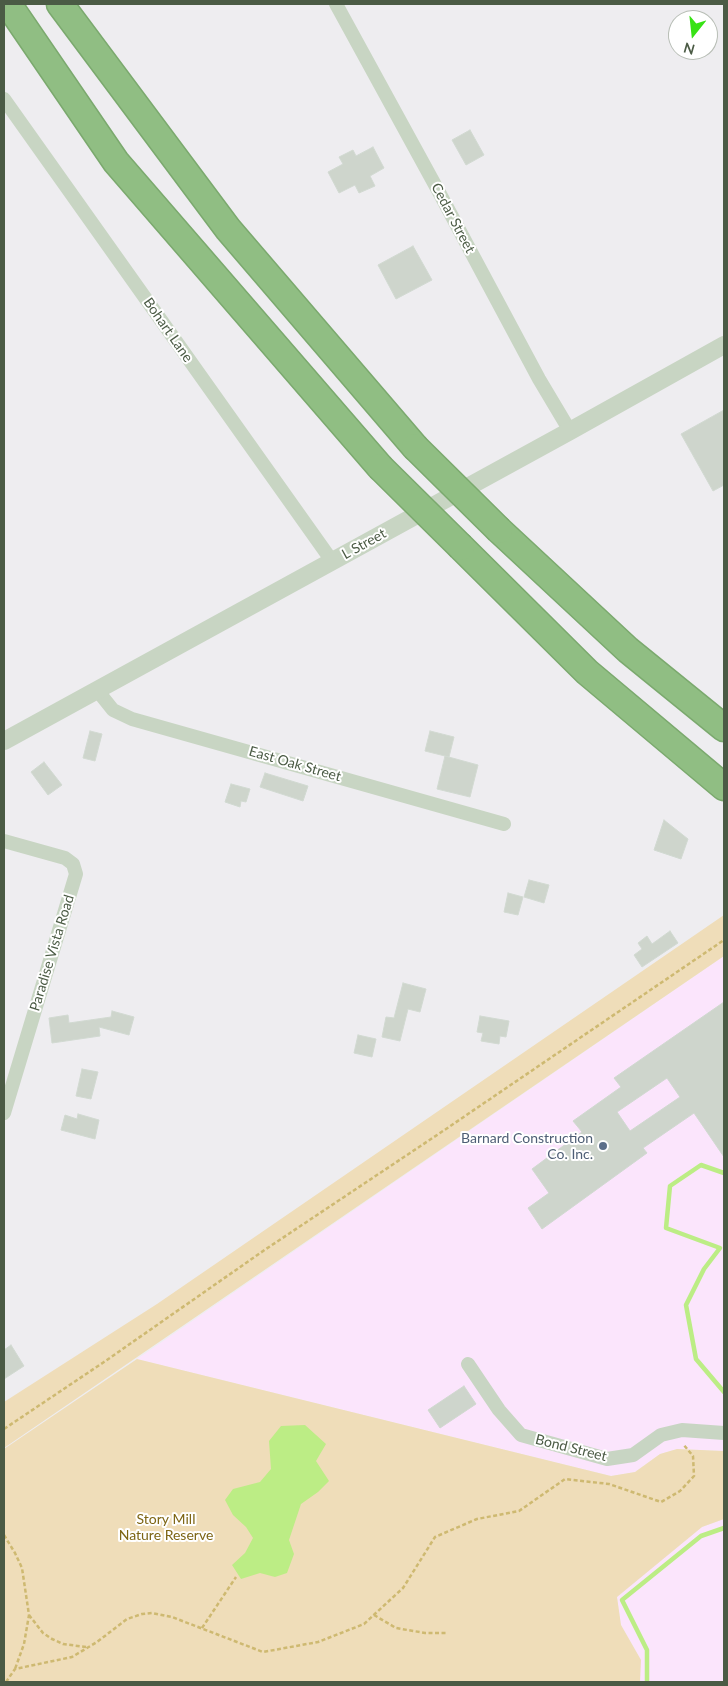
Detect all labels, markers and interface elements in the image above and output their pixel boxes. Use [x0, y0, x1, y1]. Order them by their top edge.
north arrow [668, 10, 718, 60]
text: N [681, 39, 697, 59]
street label: Cedar Street [428, 180, 478, 256]
street label: Bohart Lane [140, 295, 196, 365]
street label: L Street [339, 525, 389, 563]
street label: East Oak Street [247, 743, 343, 785]
street label: Paradise Vista Road [26, 893, 78, 1013]
place label: Barnard Construction Co. Inc. [461, 1130, 593, 1162]
marker: Barnard Construction Co. Inc. [597, 1140, 609, 1152]
street label: Bond Street [534, 1431, 608, 1465]
park label: Story Mill Nature Reserve [119, 1511, 213, 1544]

